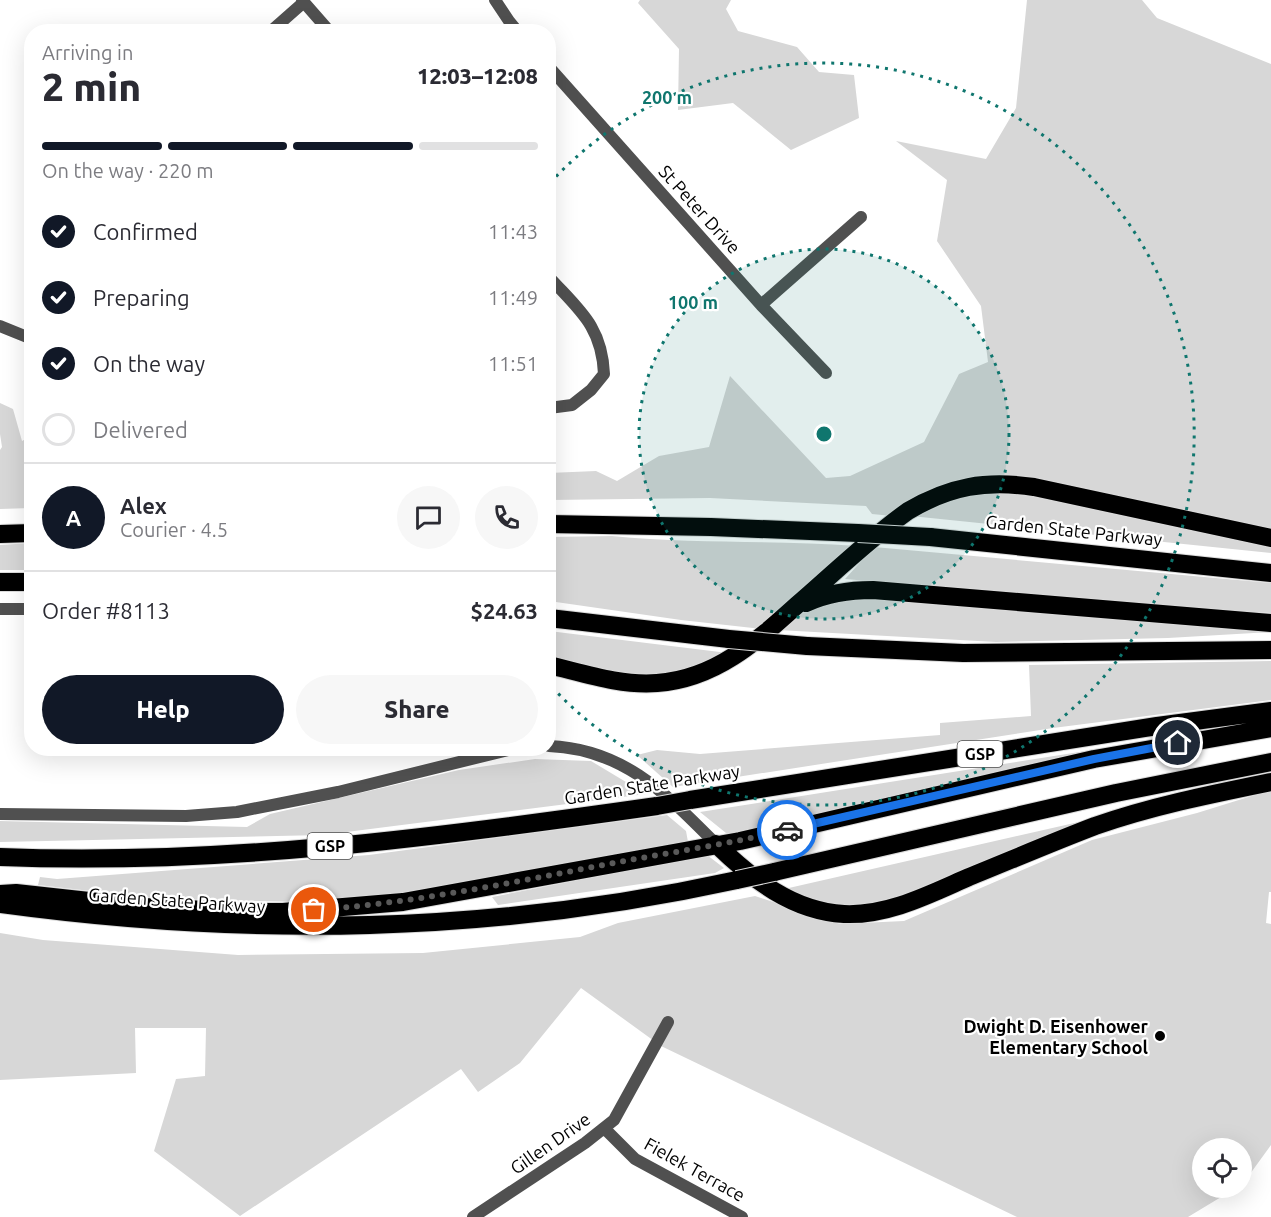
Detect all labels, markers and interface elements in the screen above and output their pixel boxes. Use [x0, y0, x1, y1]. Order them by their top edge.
text: Arriving in [42, 41, 133, 64]
text: 12:03–12:08 [417, 63, 538, 88]
text: 2 min [42, 65, 141, 108]
text: 200 m [642, 87, 692, 107]
text: On the way · 220 m [42, 159, 214, 182]
street label: St Peter Drive [655, 161, 745, 257]
icon: check [42, 215, 75, 248]
text: Confirmed [93, 219, 198, 244]
text: 11:43 [488, 220, 538, 243]
icon: check [42, 281, 75, 314]
text: Preparing [93, 285, 190, 310]
text: 11:49 [488, 286, 538, 309]
text: 100 m [668, 292, 718, 312]
icon: check [42, 347, 75, 380]
text: On the way [93, 351, 205, 376]
text: 11:51 [488, 352, 538, 375]
text: Delivered [93, 417, 188, 442]
centre of rings [814, 424, 834, 444]
button: chat [397, 486, 460, 549]
button: phone [475, 486, 538, 549]
text: Alex [120, 493, 167, 518]
text: A [66, 505, 81, 530]
street label: Garden State Parkway [985, 511, 1164, 549]
text: Courier · 4.5 [120, 518, 228, 541]
text: Order #8113 [42, 598, 170, 623]
text: $24.63 [471, 598, 538, 623]
button: Help [42, 675, 284, 744]
button: Share [296, 675, 538, 744]
pin [1152, 717, 1203, 768]
icon: home [1161, 726, 1194, 759]
road number: GSP [958, 741, 1002, 767]
street label: Garden State Parkway [563, 760, 741, 808]
courier [757, 800, 817, 860]
icon: car [771, 814, 804, 847]
road number: GSP [308, 833, 352, 859]
street label: Garden State Parkway [88, 884, 266, 916]
pin [288, 884, 339, 935]
icon: bag [297, 893, 330, 926]
place label: Dwight D. Eisenhower Elementary School [963, 1016, 1149, 1057]
marker: Dwight D. Eisenhower Elementary School [1153, 1029, 1167, 1043]
street label: Gillen Drive [506, 1108, 594, 1178]
street label: Fielek Terrace [641, 1133, 749, 1205]
map controls [1192, 1138, 1252, 1198]
button: locate [1192, 1138, 1252, 1198]

